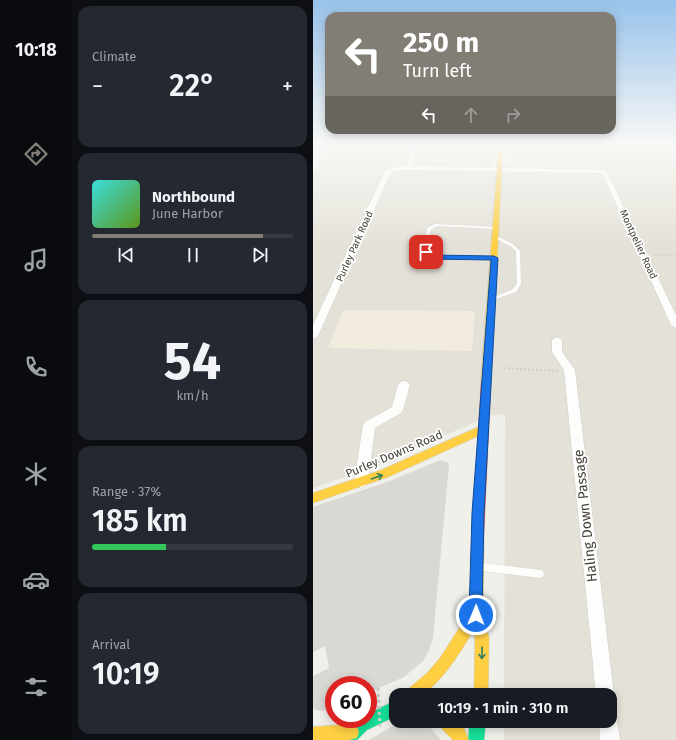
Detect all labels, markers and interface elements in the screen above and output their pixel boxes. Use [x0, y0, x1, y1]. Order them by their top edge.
text: 250 m [403, 26, 479, 59]
icon: left [337, 28, 389, 80]
text: 10:18 [15, 39, 57, 61]
text: Climate [92, 49, 136, 64]
text: Turn left [403, 60, 472, 82]
text: 22° [169, 68, 216, 104]
text: − [92, 73, 103, 100]
text: + [282, 73, 293, 100]
icon: left [418, 104, 440, 126]
icon: ahead [460, 104, 482, 126]
icon: right [502, 104, 524, 126]
icon: directions [22, 140, 50, 168]
text: Northbound [152, 188, 235, 206]
text: June Harbor [152, 206, 223, 221]
street label: Montpelier Road [617, 208, 659, 281]
street label: Purley Park Road [334, 209, 376, 284]
pin [409, 235, 443, 269]
icon: arrive [415, 241, 437, 263]
icon: previous [115, 244, 137, 266]
icon: pause [182, 244, 204, 266]
icon: next [249, 244, 271, 266]
icon: music [22, 246, 50, 274]
text: 54 [164, 330, 221, 393]
icon: phone [22, 353, 50, 381]
text: km/h [176, 388, 209, 403]
street label: Purley Downs Road [343, 427, 445, 481]
street label: Haling Down Passage [570, 449, 601, 583]
icon: climate [22, 460, 50, 488]
one-way arrow [370, 473, 383, 480]
text: Range · 37% [92, 484, 161, 499]
text: 185 km [92, 503, 188, 539]
icon: car [22, 566, 50, 594]
position arrow [455, 594, 497, 636]
text: Arrival [92, 637, 130, 652]
one-way arrow [478, 646, 486, 659]
text: 10:19 [92, 656, 159, 692]
icon: filters [22, 673, 50, 701]
speed limit sign: 60 [325, 676, 377, 728]
text: 10:19 · 1 min · 310 m [438, 699, 568, 717]

